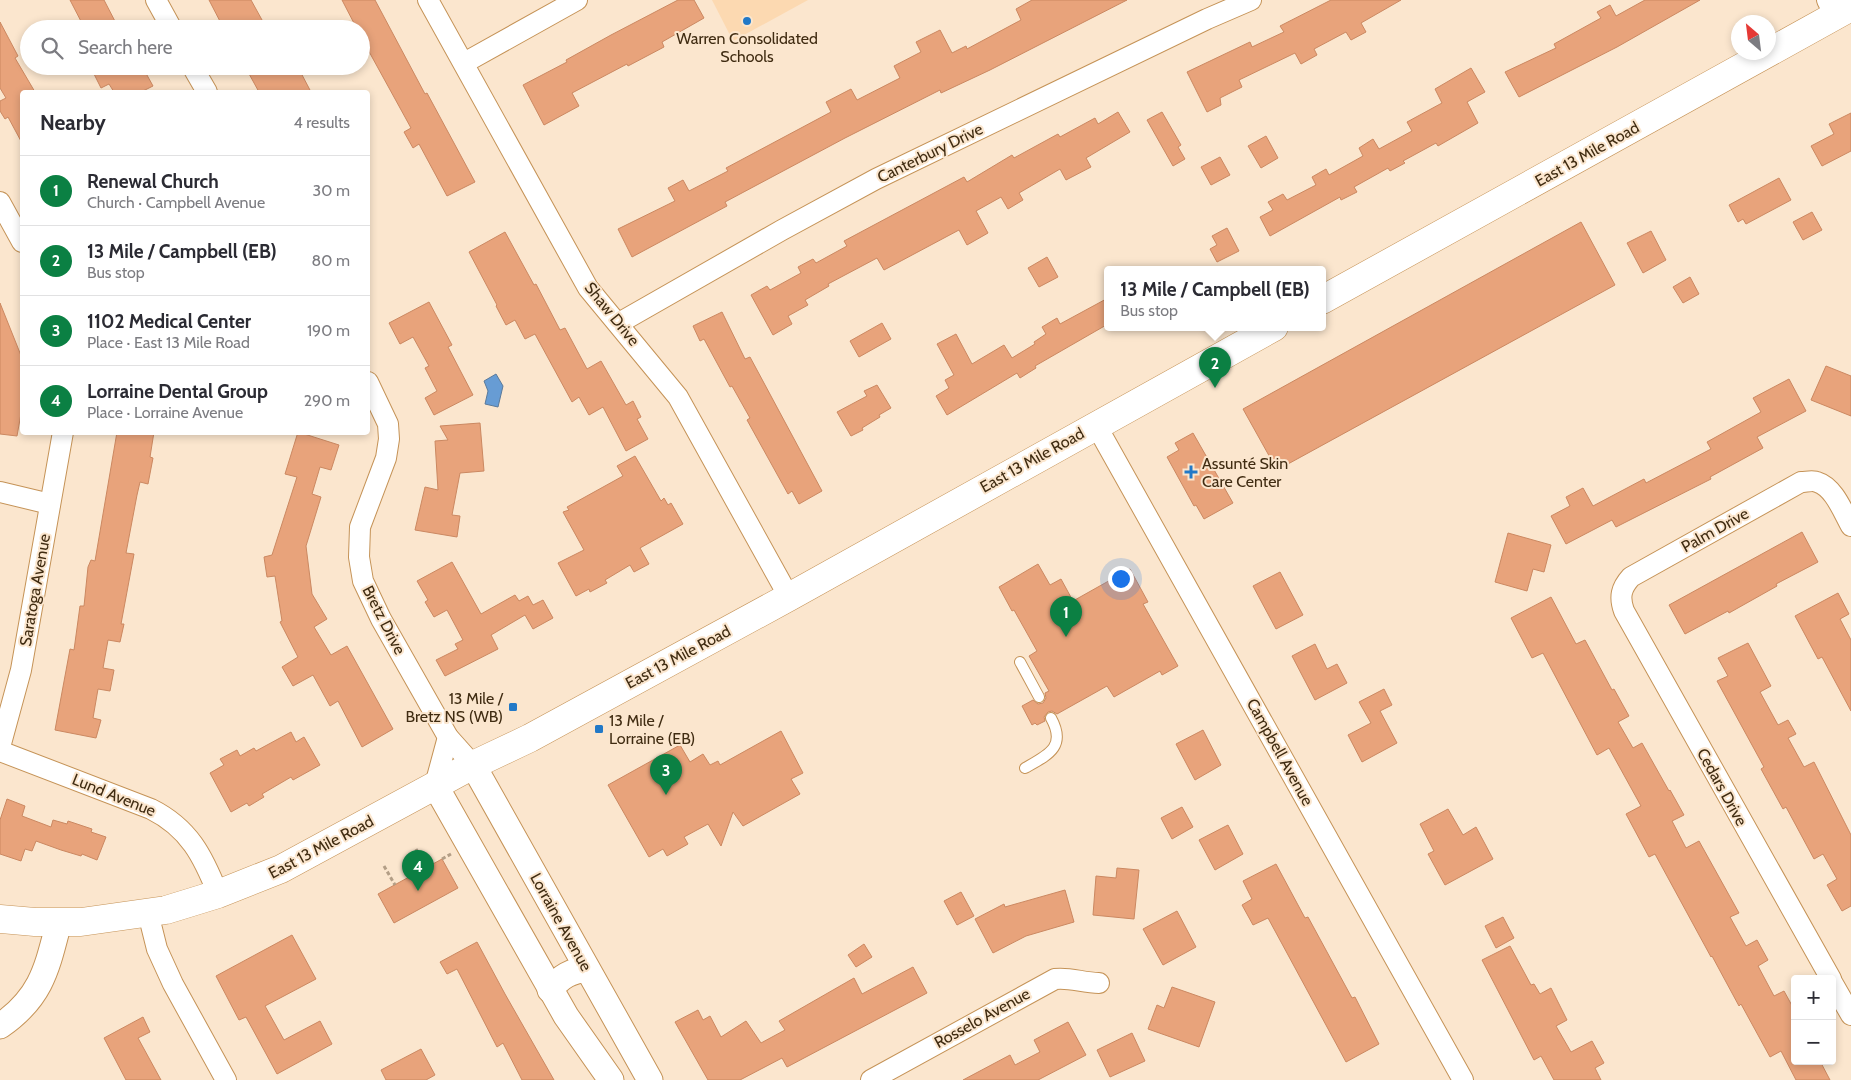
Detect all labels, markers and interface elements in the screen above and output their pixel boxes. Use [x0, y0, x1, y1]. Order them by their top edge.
marker: Warren Consolidated Schools [741, 15, 753, 27]
north arrow [1731, 15, 1776, 60]
search box [20, 20, 370, 75]
place label: Warren Consolidated Schools [676, 29, 818, 66]
icon: search [38, 34, 66, 62]
text: Search here [78, 36, 172, 59]
text: Nearby [40, 110, 106, 135]
text: 4 results [293, 113, 350, 132]
street label: East 13 Mile Road [1532, 118, 1642, 190]
street label: Canterbury Drive [874, 119, 986, 187]
text: Renewal Church [87, 170, 219, 193]
text: 1 [53, 181, 59, 200]
text: 30 m [313, 181, 350, 200]
text: Church · Campbell Avenue [87, 193, 265, 212]
text: 13 Mile / Campbell (EB) [87, 240, 277, 263]
text: 2 [52, 251, 60, 270]
text: 80 m [312, 251, 350, 270]
text: Bus stop [87, 263, 145, 282]
popup [1104, 266, 1326, 331]
street label: Shaw Drive [581, 278, 643, 350]
text: 13 Mile / Campbell (EB) [1120, 278, 1310, 301]
text: Bus stop [1120, 301, 1178, 320]
text: 1102 Medical Center [87, 310, 251, 333]
text: 3 [52, 321, 60, 340]
text: 190 m [307, 321, 350, 340]
text: Place · East 13 Mile Road [87, 333, 250, 352]
pin: 2 [1199, 347, 1231, 388]
text: Lorraine Dental Group [87, 380, 268, 403]
text: 4 [51, 391, 61, 410]
text: 290 m [304, 391, 350, 410]
text: Place · Lorraine Avenue [87, 403, 243, 422]
street label: East 13 Mile Road [977, 424, 1087, 496]
place label: Assunté Skin Care Center [1202, 454, 1288, 491]
marker: Assunté Skin Care Center [1184, 465, 1198, 479]
street label: Palm Drive [1678, 504, 1752, 556]
street label: Saratoga Avenue [16, 532, 54, 648]
your location [1108, 566, 1134, 592]
street label: Bretz Drive [359, 582, 409, 658]
pin: 1 [1050, 596, 1082, 637]
street label: East 13 Mile Road [622, 621, 734, 693]
place label: 13 Mile / Bretz NS (WB) [405, 689, 504, 726]
street label: Campbell Avenue [1243, 695, 1317, 809]
marker: 13 Mile / Bretz NS (WB) [507, 701, 519, 713]
place label: 13 Mile / Lorraine (EB) [609, 711, 695, 748]
marker: 13 Mile / Lorraine (EB) [593, 723, 605, 735]
street label: Cedars Drive [1693, 745, 1751, 829]
pin: 3 [650, 754, 682, 795]
street label: Lund Avenue [69, 770, 159, 820]
street label: East 13 Mile Road [265, 811, 377, 883]
pin: 4 [402, 850, 434, 891]
street label: Lorraine Avenue [526, 870, 596, 974]
map controls [1791, 975, 1836, 1065]
button: + [1791, 975, 1836, 1020]
street label: Rosselo Avenue [931, 984, 1033, 1052]
button: − [1791, 1020, 1836, 1065]

